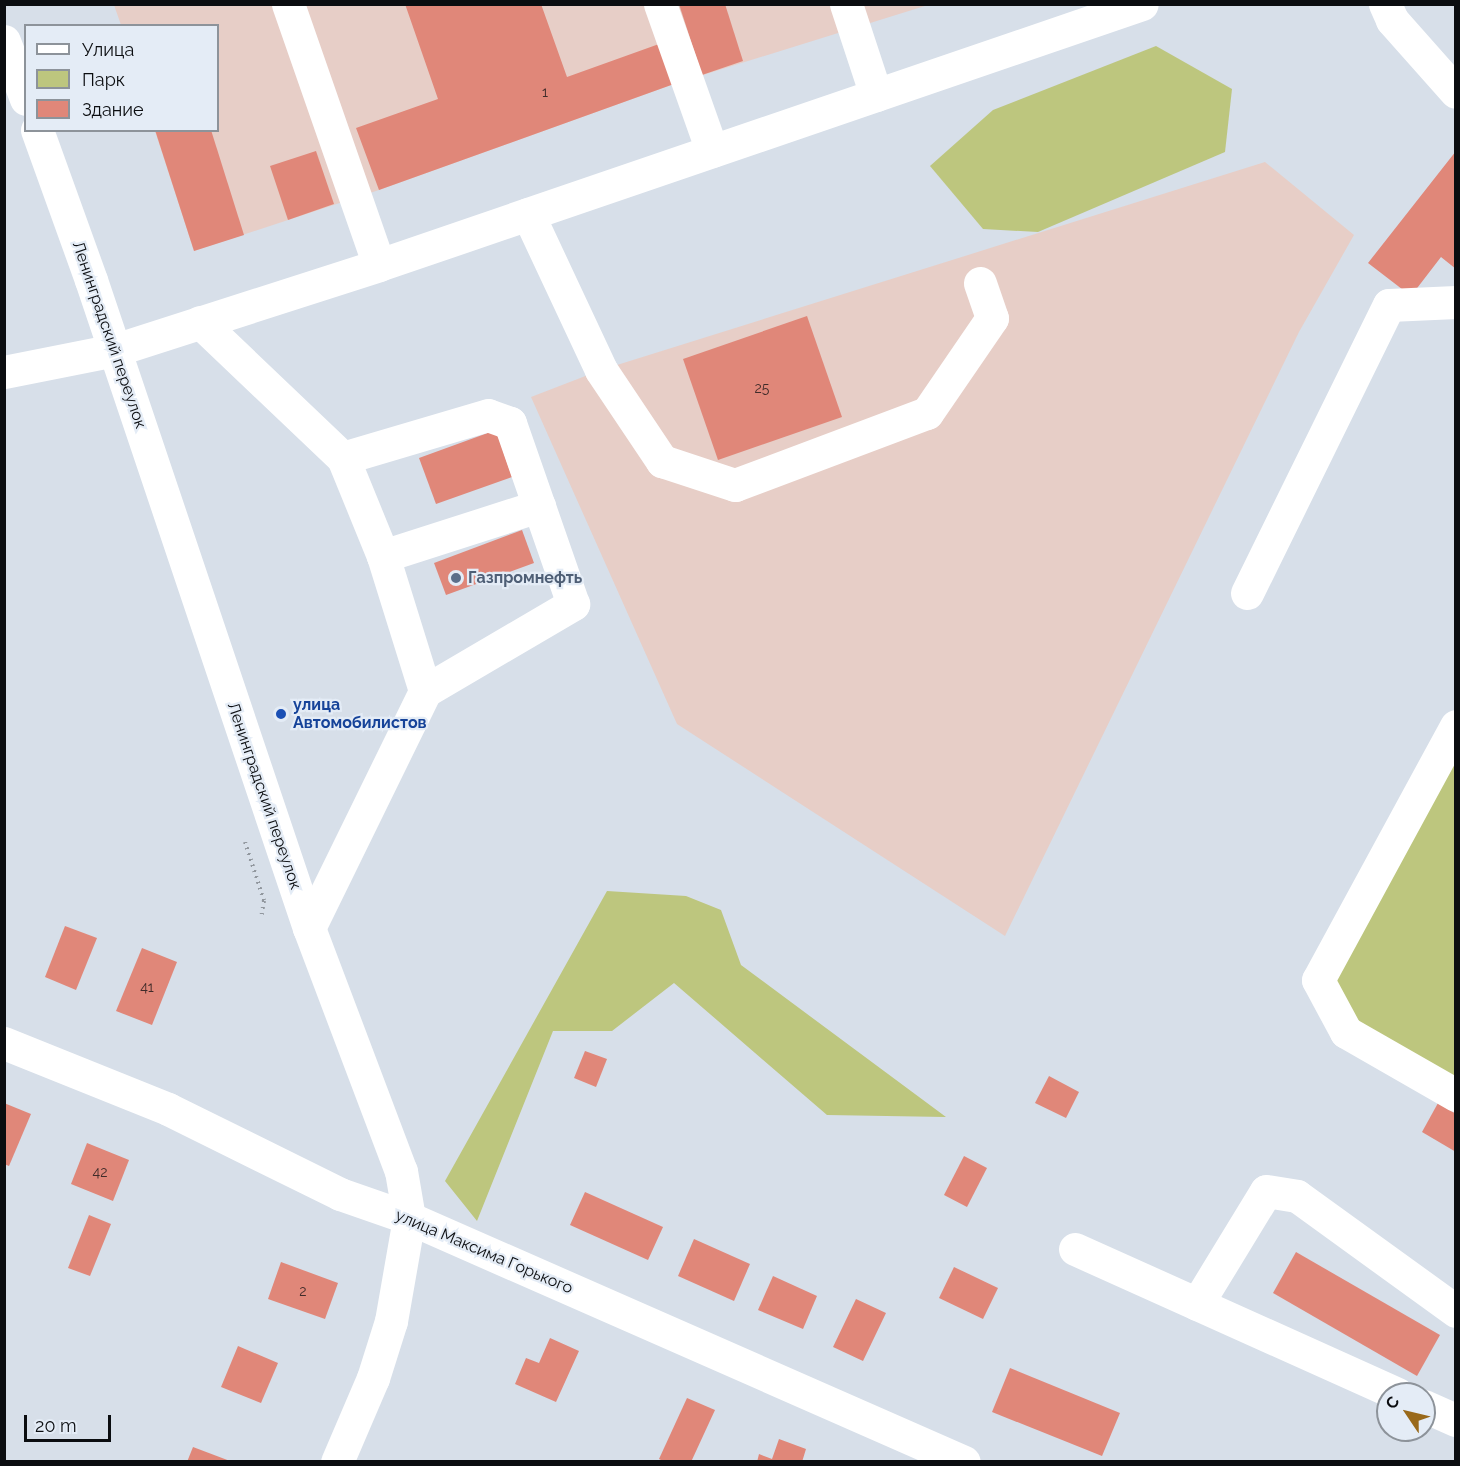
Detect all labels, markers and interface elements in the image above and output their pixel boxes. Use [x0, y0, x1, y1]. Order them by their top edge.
legend [24, 24, 219, 132]
text: Улица [82, 39, 134, 60]
text: Парк [82, 69, 125, 90]
house number: 1 [542, 84, 548, 100]
text: Здание [82, 99, 144, 120]
street label: Ленинградский переулок [68, 239, 150, 431]
house number: 25 [755, 380, 769, 396]
place label: Газпромнефть [468, 568, 582, 588]
marker: Газпромнефть [449, 571, 463, 585]
place label: улица Автомобилистов [293, 695, 427, 733]
street label: Ленинградский переулок [223, 700, 305, 892]
marker: улица Автомобилистов [274, 707, 288, 721]
house number: 41 [140, 979, 154, 995]
house number: 42 [93, 1164, 107, 1180]
street label: улица Максима Горького [392, 1206, 576, 1298]
house number: 2 [299, 1283, 307, 1299]
north arrow [1376, 1382, 1436, 1442]
text: С [1382, 1393, 1403, 1412]
scale bar [27, 1403, 114, 1441]
text: 20 m [35, 1415, 77, 1436]

